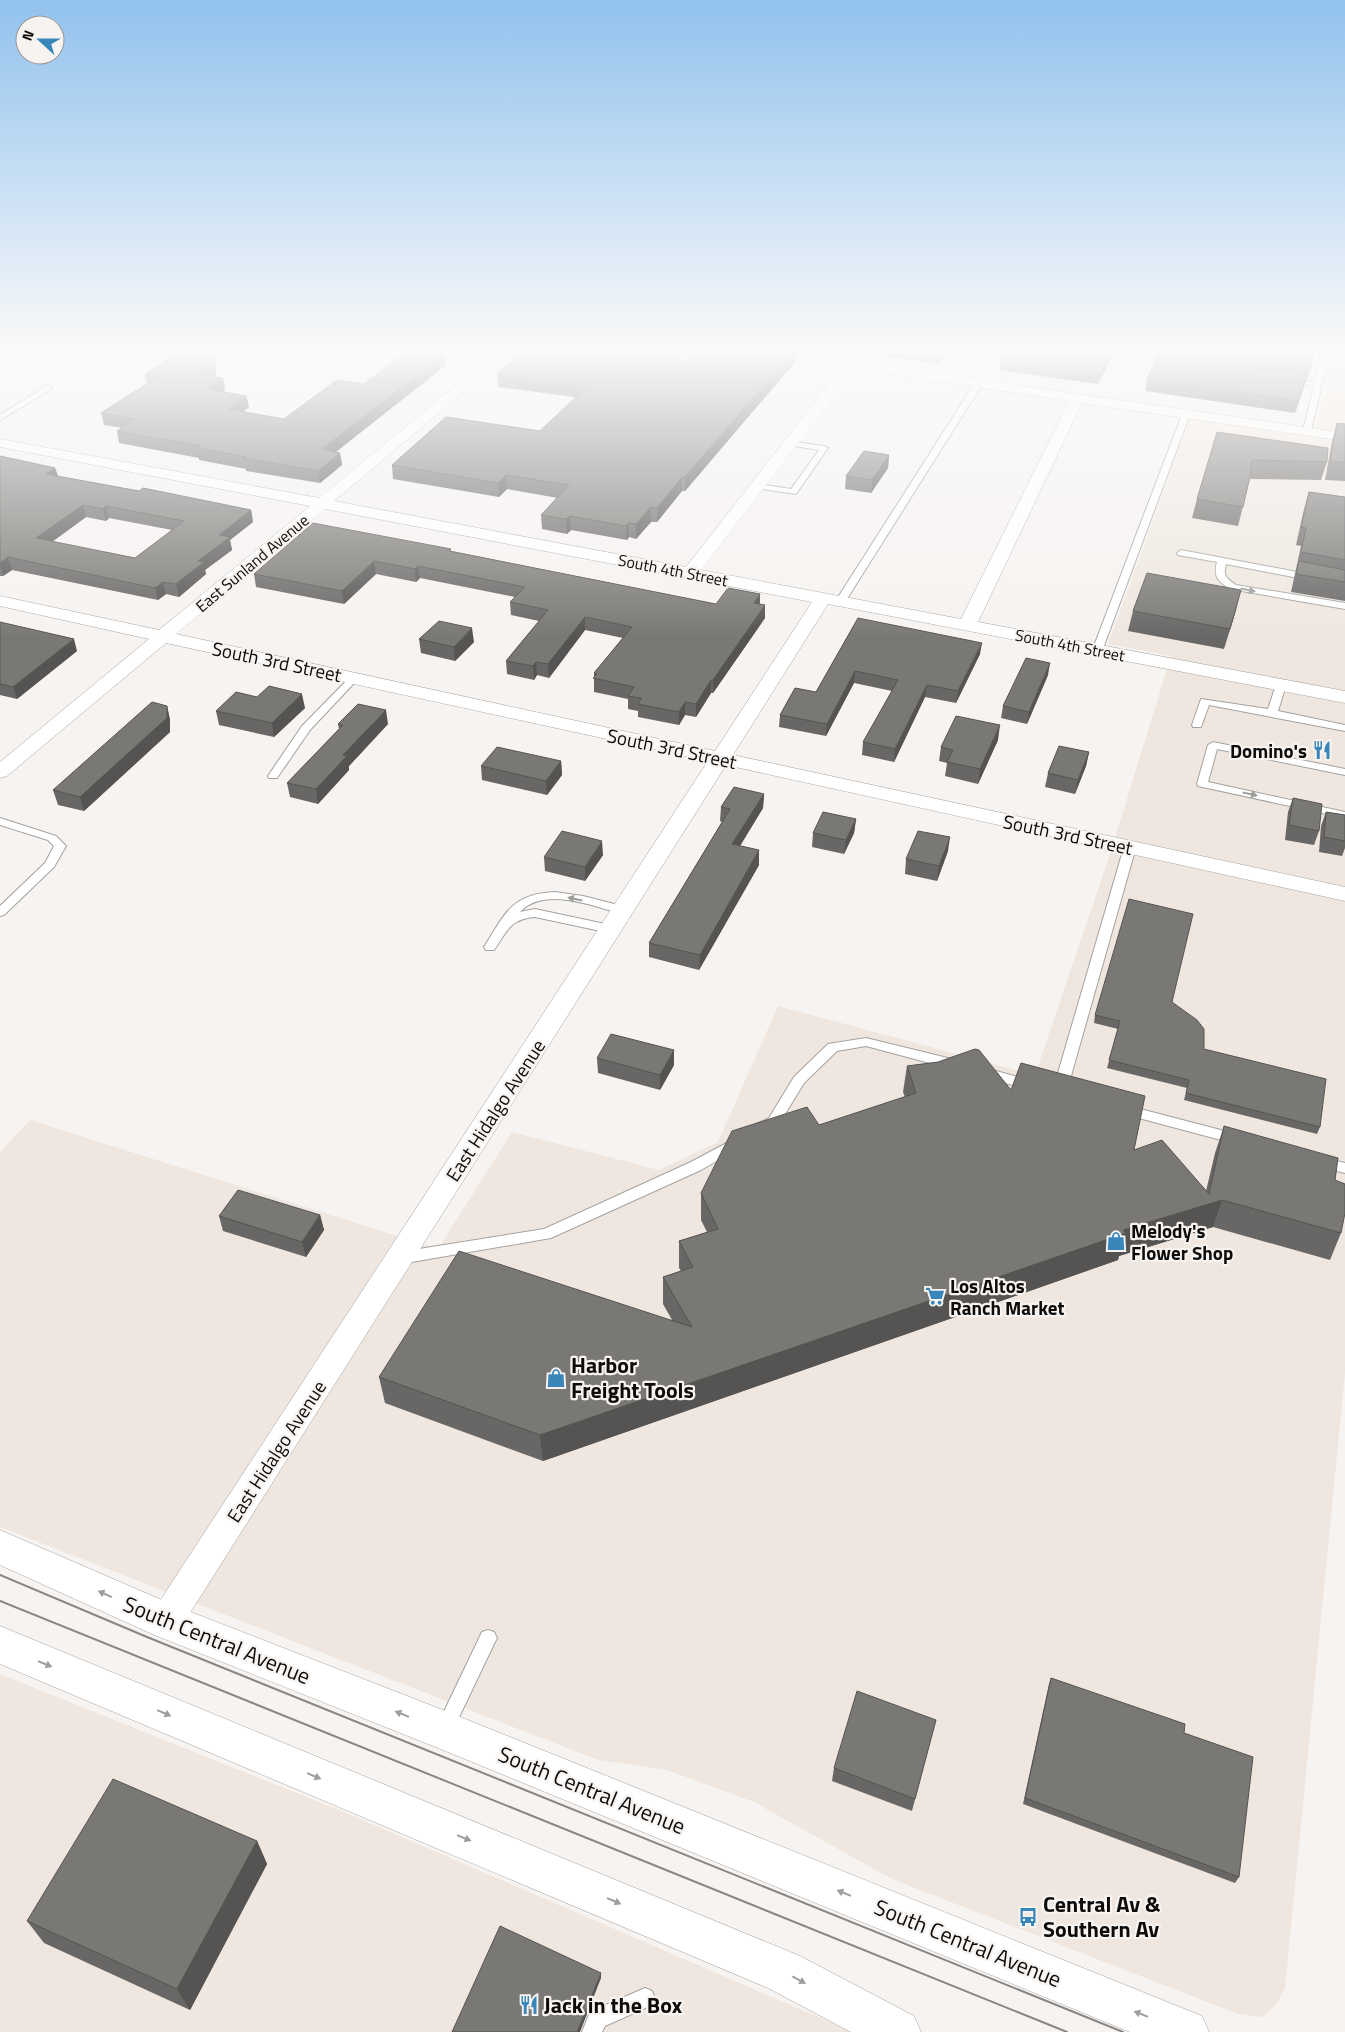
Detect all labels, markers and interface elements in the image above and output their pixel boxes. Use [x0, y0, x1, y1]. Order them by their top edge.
north arrow [15, 15, 65, 65]
text: N [16, 27, 39, 43]
street label: East Sunland Avenue [190, 508, 314, 618]
street label: South 4th Street [616, 548, 730, 592]
one-way arrow [1240, 586, 1255, 594]
street label: South 4th Street [1013, 623, 1127, 667]
street label: South 3rd Street [210, 633, 345, 689]
street label: South 3rd Street [605, 720, 740, 776]
place label: Domino's [1230, 736, 1307, 765]
restaurant icon: Domino's [1311, 739, 1333, 761]
one-way arrow [1242, 790, 1257, 798]
street label: South 3rd Street [1001, 806, 1136, 862]
one-way arrow [567, 895, 582, 903]
street label: East Hidalgo Avenue [438, 1033, 552, 1187]
place label: Melody's Flower Shop [1131, 1216, 1233, 1267]
shop icon: Melody's Flower Shop [1105, 1230, 1127, 1252]
place label: Los Altos Ranch Market [950, 1271, 1064, 1322]
supermarket icon: Los Altos Ranch Market [924, 1285, 946, 1307]
place label: Harbor Freight Tools [571, 1348, 694, 1407]
shop icon: Harbor Freight Tools [545, 1367, 567, 1389]
street label: East Hidalgo Avenue [219, 1374, 333, 1528]
street label: South Central Avenue [118, 1587, 316, 1693]
one-way arrow [98, 1589, 112, 1597]
one-way arrow [38, 1660, 52, 1668]
one-way arrow [157, 1710, 171, 1718]
one-way arrow [394, 1710, 409, 1718]
street label: South Central Avenue [493, 1737, 691, 1843]
one-way arrow [307, 1772, 322, 1780]
one-way arrow [457, 1835, 472, 1843]
place label: Central Av & Southern Av [1043, 1887, 1161, 1946]
one-way arrow [837, 1888, 852, 1896]
street label: South Central Avenue [869, 1890, 1067, 1996]
one-way arrow [607, 1898, 621, 1906]
bus stop icon: Central Av & Southern Av [1017, 1906, 1039, 1928]
one-way arrow [792, 1976, 806, 1984]
place label: Jack in the Box [544, 1988, 683, 2022]
restaurant icon: Jack in the Box [518, 1994, 540, 2016]
one-way arrow [1134, 2009, 1148, 2017]

